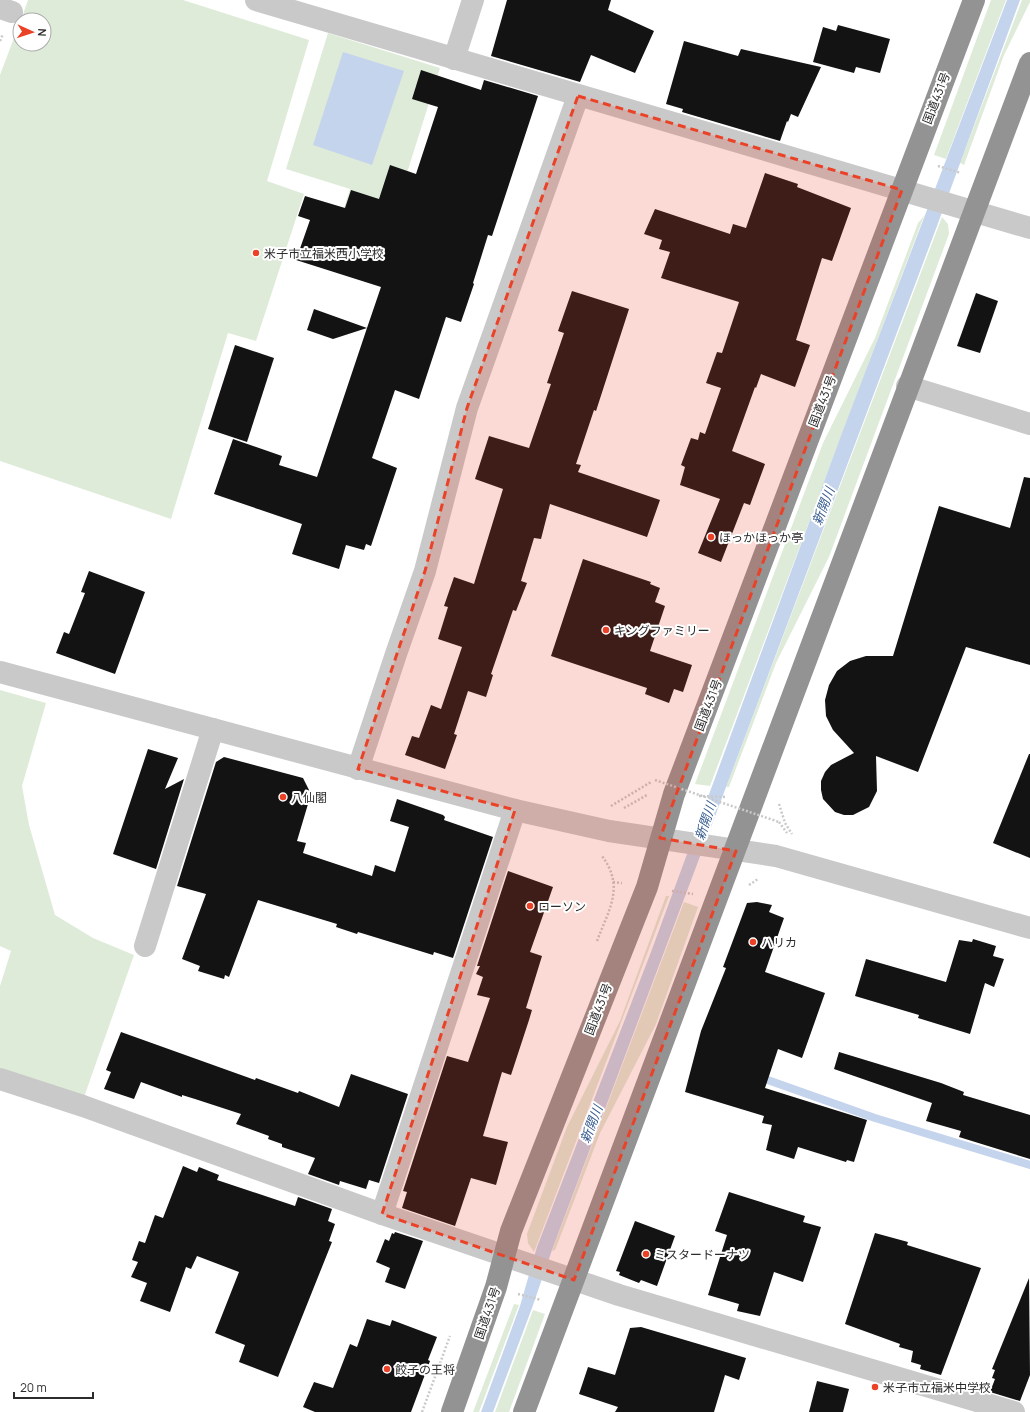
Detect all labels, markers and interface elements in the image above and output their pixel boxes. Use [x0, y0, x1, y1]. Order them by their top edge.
north arrow [12, 12, 52, 52]
text: N [35, 28, 50, 37]
street label: 国道431号 [918, 70, 954, 126]
place label: 米子市立福米西小学校 [264, 245, 384, 262]
marker: 米子市立福米西小学校 [251, 248, 261, 258]
street label: 国道431号 [804, 373, 840, 429]
water label: 新開川 [808, 483, 839, 527]
place label: ほっかほっか亭 [719, 529, 803, 546]
marker: ほっかほっか亭 [706, 532, 716, 542]
place label: キングファミリー [614, 622, 710, 639]
marker: キングファミリー [601, 625, 611, 635]
street label: 国道431号 [690, 677, 726, 733]
place label: 八仙閣 [291, 789, 327, 806]
marker: 八仙閣 [278, 792, 288, 802]
water label: 新開川 [690, 798, 721, 842]
place label: ローソン [538, 898, 586, 915]
marker: ローソン [525, 901, 535, 911]
place label: ハリカ [761, 934, 797, 951]
marker: ハリカ [748, 937, 758, 947]
street label: 国道431号 [580, 981, 616, 1037]
water label: 新開川 [576, 1101, 607, 1145]
place label: ミスタードーナツ [654, 1246, 750, 1263]
marker: ミスタードーナツ [641, 1249, 651, 1259]
street label: 国道431号 [470, 1285, 504, 1341]
place label: 餃子の王将 [395, 1361, 455, 1378]
marker: 餃子の王将 [382, 1364, 392, 1374]
scale bar [14, 1374, 93, 1400]
text: 20 m [20, 1379, 47, 1396]
place label: 米子市立福米中学校 [883, 1379, 991, 1396]
marker: 米子市立福米中学校 [870, 1382, 880, 1392]

